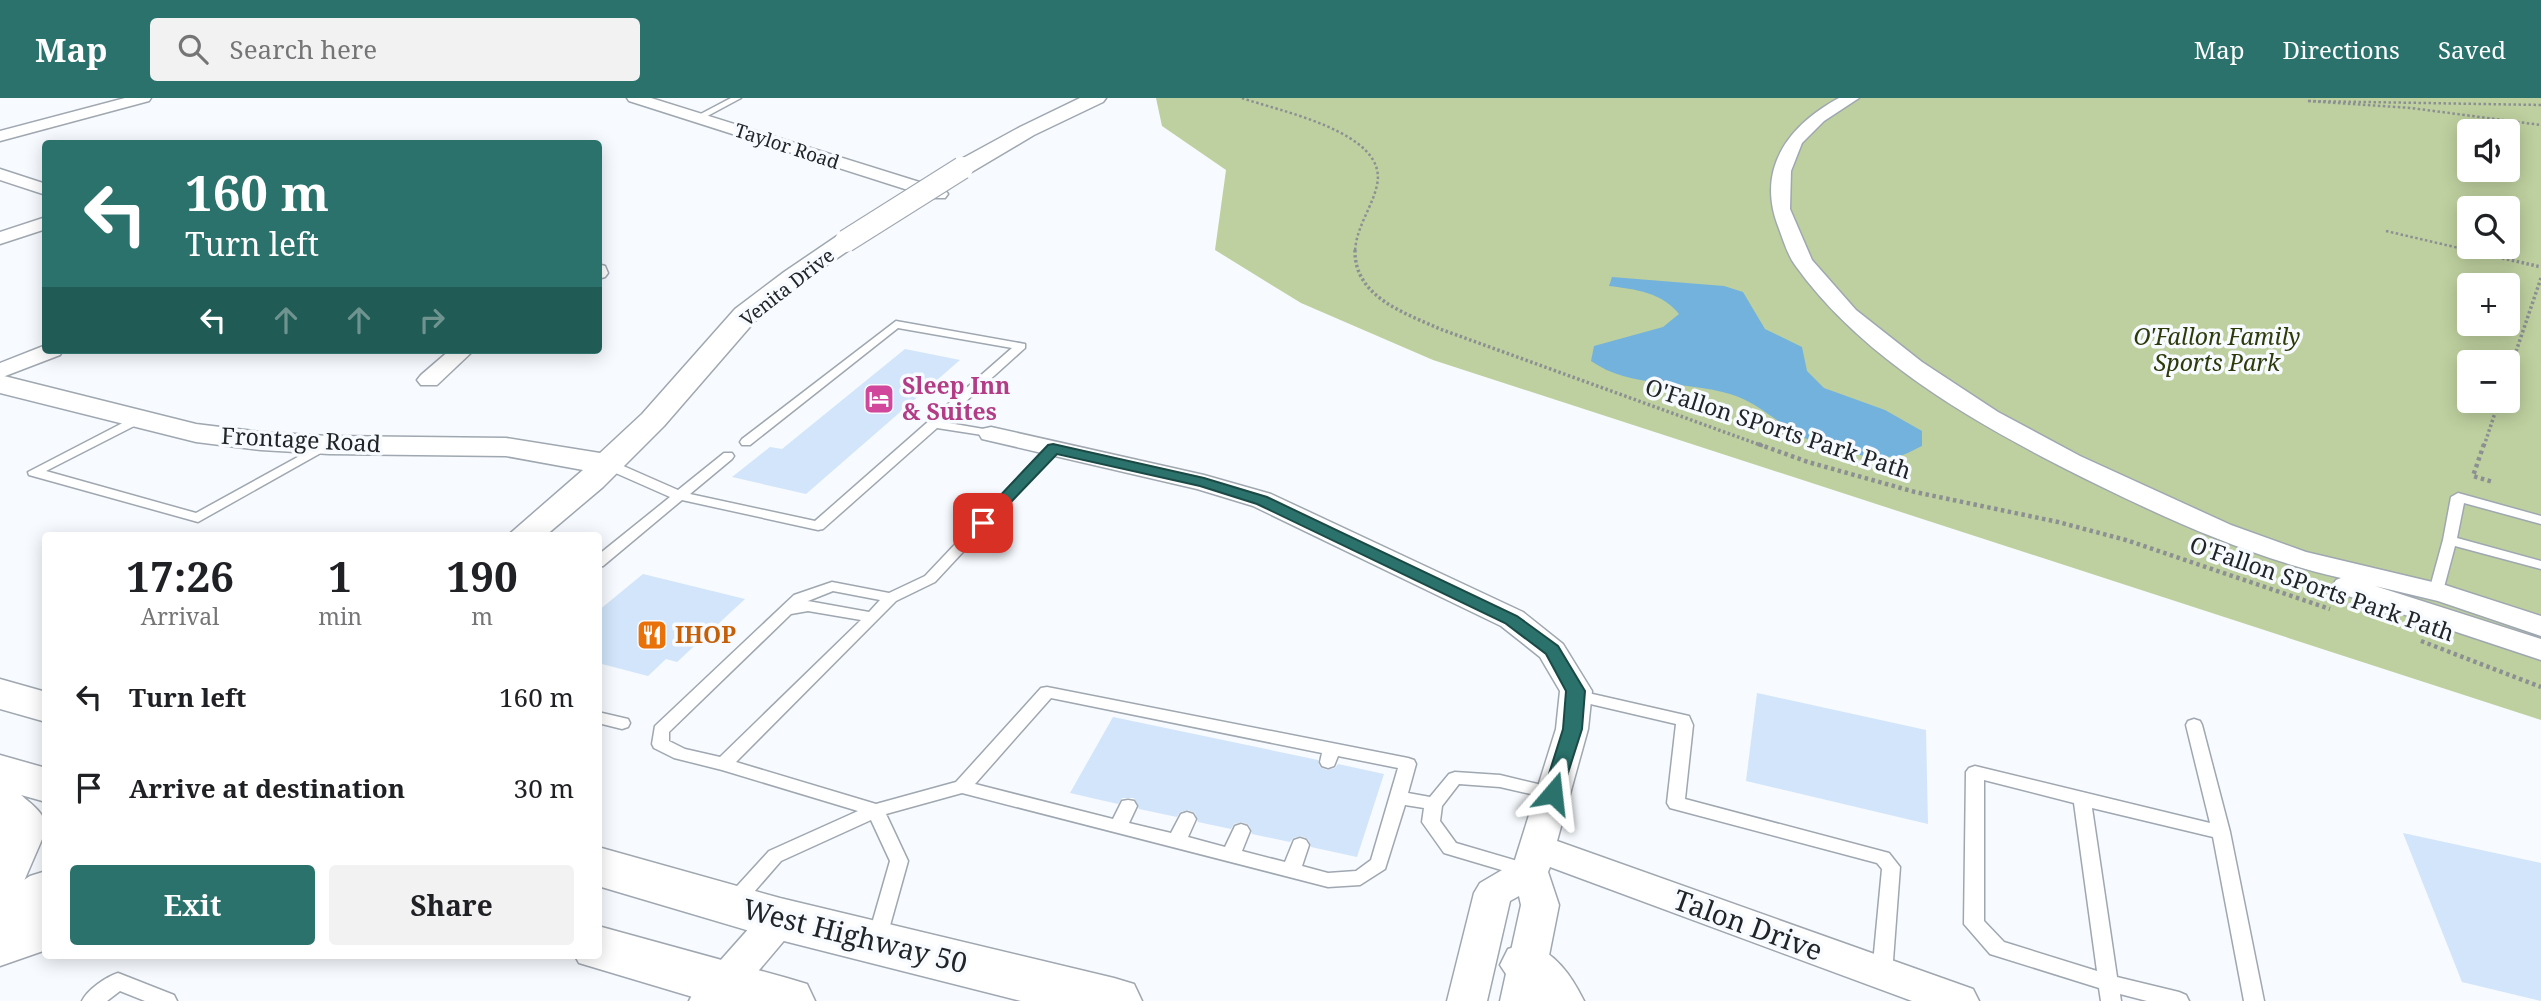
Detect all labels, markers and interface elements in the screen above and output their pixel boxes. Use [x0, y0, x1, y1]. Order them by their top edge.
search box [150, 18, 640, 81]
text: Map [35, 27, 108, 72]
icon: search [174, 30, 212, 68]
text: Search here [230, 31, 377, 67]
text: Map [2194, 33, 2245, 66]
text: Directions [2283, 33, 2400, 66]
text: Saved [2438, 33, 2506, 66]
street label: Taylor Road [731, 117, 843, 175]
map controls [2457, 119, 2520, 413]
button: sound [2457, 119, 2520, 182]
text: 160 m [185, 159, 329, 225]
icon: left [70, 168, 161, 259]
button: search [2457, 196, 2520, 259]
text: Turn left [185, 222, 319, 265]
street label: Venita Drive [735, 242, 839, 332]
button: + [2457, 273, 2520, 336]
icon: left [194, 301, 232, 339]
icon: ahead [267, 301, 305, 339]
icon: ahead [340, 301, 378, 339]
icon: right [413, 301, 451, 339]
park label: O'Fallon Family Sports Park [2133, 320, 2301, 378]
button: − [2457, 350, 2520, 413]
place label: Sleep Inn & Suites [902, 369, 1010, 427]
street label: O'Fallon SPorts Park Path [1641, 370, 1915, 486]
hotel icon: Sleep Inn & Suites [862, 382, 896, 416]
street label: Frontage Road [220, 419, 382, 459]
pin [953, 493, 1013, 553]
icon: arrive [964, 504, 1002, 542]
street label: O'Fallon SPorts Park Path [2186, 528, 2459, 648]
text: 17:26 [126, 547, 234, 604]
text: 1 [328, 547, 352, 604]
text: 190 [446, 547, 518, 604]
text: Arrival [141, 600, 219, 632]
text: min [318, 600, 362, 632]
text: m [471, 600, 493, 632]
restaurant icon: IHOP [635, 618, 669, 652]
place label: IHOP [675, 618, 736, 650]
icon: left [70, 678, 108, 716]
text: Turn left [129, 679, 246, 715]
text: 160 m [499, 679, 574, 715]
position arrow [1516, 756, 1590, 830]
icon: arrive [70, 769, 108, 807]
text: Arrive at destination [129, 770, 405, 806]
text: 30 m [514, 770, 574, 806]
button: Exit [70, 865, 315, 945]
button: Share [329, 865, 574, 945]
street label: Talon Drive [1669, 880, 1828, 969]
street label: West Highway 50 [739, 889, 971, 981]

